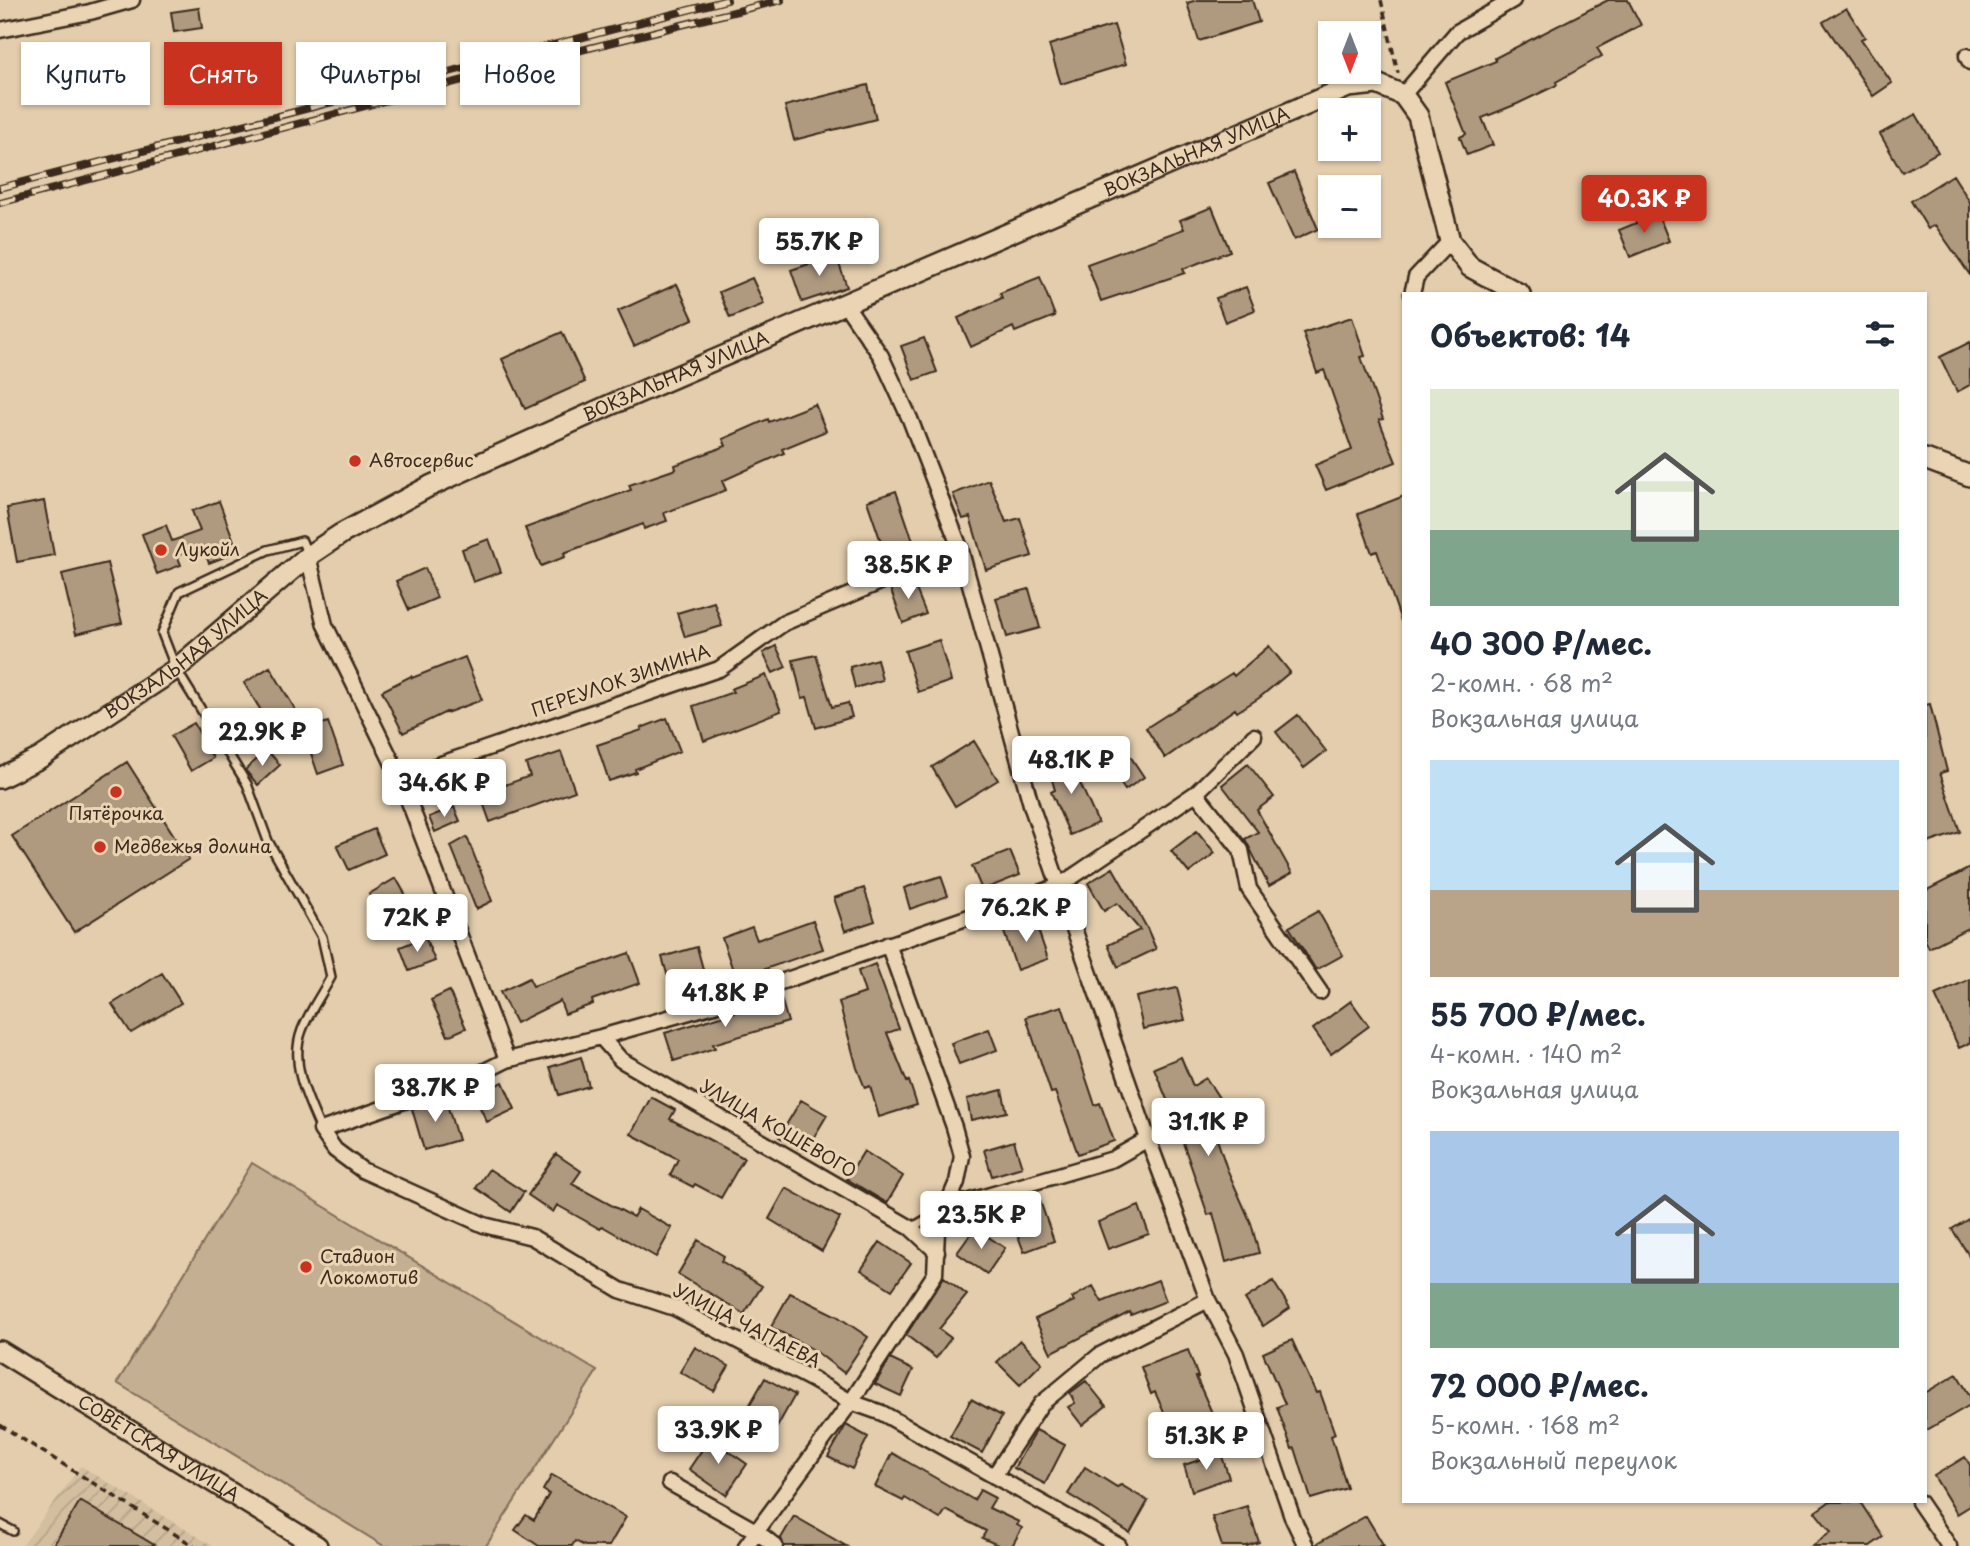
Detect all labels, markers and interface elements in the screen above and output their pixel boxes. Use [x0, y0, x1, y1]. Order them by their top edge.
north arrow [1318, 21, 1381, 84]
map controls [1318, 21, 1381, 238]
chip: Купить [21, 42, 150, 105]
chip: Снять [164, 42, 282, 105]
chip: Фильтры [296, 42, 446, 105]
chip: Новое [460, 42, 580, 105]
button: + [1318, 98, 1381, 161]
street label: ВОКЗАЛЬНАЯ УЛИЦА [1099, 99, 1294, 203]
button: − [1318, 175, 1381, 238]
pin: 40.3K ₽ [1579, 176, 1709, 235]
text: 40.3K ₽ [1598, 180, 1690, 215]
pin: 55.7K ₽ [754, 218, 884, 278]
text: 55.7K ₽ [775, 223, 863, 258]
text: Объектов: 14 [1430, 312, 1630, 357]
icon: filters [1861, 315, 1899, 353]
street label: ВОКЗАЛЬНАЯ УЛИЦА [578, 323, 773, 428]
icon: home [1602, 434, 1728, 560]
place label: Автосервис [369, 446, 474, 473]
marker: Автосервис [347, 453, 363, 469]
place label: Лукойл [175, 535, 240, 562]
marker: Лукойл [153, 542, 169, 558]
pin: 38.5K ₽ [843, 542, 973, 601]
text: 38.5K ₽ [863, 546, 953, 581]
street label: ВОКЗАЛЬНАЯ УЛИЦА [98, 581, 273, 725]
text: 40 300 ₽/мес. [1430, 620, 1652, 665]
street label: ПЕРЕУЛОК ЗИМИНА [528, 636, 714, 723]
text: 2-комн. · 68 m² [1430, 665, 1613, 700]
text: Вокзальная улица [1430, 700, 1638, 735]
pin: 22.9K ₽ [197, 708, 327, 768]
text: 22.9K ₽ [218, 713, 306, 748]
pin: 48.1K ₽ [1006, 736, 1136, 796]
text: 48.1K ₽ [1028, 741, 1114, 776]
pin: 34.6K ₽ [379, 760, 509, 819]
text: 34.6K ₽ [398, 764, 490, 799]
marker: Пятёрочка [108, 784, 124, 800]
place label: Пятёрочка [68, 799, 164, 826]
icon: home [1602, 805, 1728, 931]
place label: Медвежья долина [114, 832, 272, 859]
marker: Медвежья долина [92, 839, 108, 855]
pin: 76.2K ₽ [961, 884, 1091, 944]
text: 76.2K ₽ [981, 889, 1071, 924]
pin: 72K ₽ [368, 894, 466, 954]
text: 72K ₽ [383, 899, 451, 934]
pin: 41.8K ₽ [660, 970, 790, 1029]
text: 41.8K ₽ [681, 974, 769, 1009]
text: 55 700 ₽/мес. [1430, 991, 1646, 1036]
text: 4-комн. · 140 m² [1430, 1036, 1622, 1071]
pin: 38.7K ₽ [370, 1064, 500, 1124]
text: 38.7K ₽ [391, 1069, 479, 1104]
text: Вокзальная улица [1430, 1071, 1638, 1106]
street label: УЛИЦА КОШЕВОГО [695, 1072, 862, 1184]
pin: 31.1K ₽ [1143, 1098, 1273, 1158]
text: 31.1K ₽ [1168, 1103, 1248, 1138]
icon: home [1602, 1176, 1728, 1302]
pin: 23.5K ₽ [916, 1192, 1046, 1251]
text: 23.5K ₽ [936, 1196, 1026, 1231]
place label: Стадион Локомотив [320, 1242, 418, 1290]
marker: Стадион Локомотив [298, 1259, 314, 1275]
street label: УЛИЦА ЧАПАЕВА [669, 1276, 826, 1373]
text: 72 000 ₽/мес. [1430, 1362, 1649, 1407]
street label: СОВЕТСКАЯ УЛИЦА [73, 1387, 245, 1507]
pin: 33.9K ₽ [653, 1406, 783, 1466]
text: 5-комн. · 168 m² [1430, 1407, 1620, 1442]
text: 33.9K ₽ [674, 1411, 762, 1446]
pin: 51.3K ₽ [1141, 1412, 1271, 1472]
text: 51.3K ₽ [1164, 1417, 1248, 1452]
text: Вокзальный переулок [1430, 1442, 1677, 1477]

